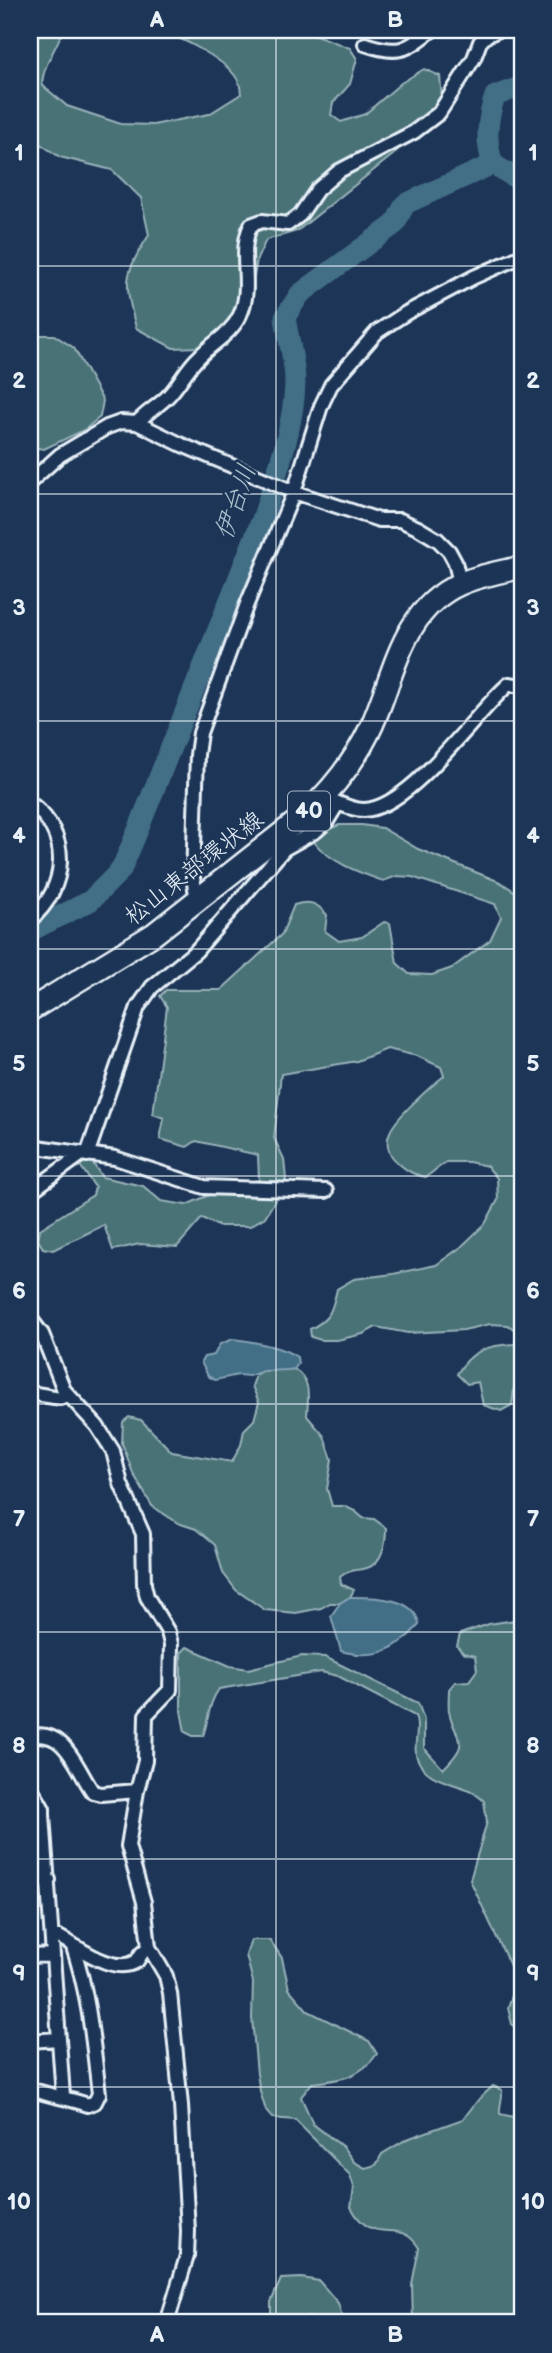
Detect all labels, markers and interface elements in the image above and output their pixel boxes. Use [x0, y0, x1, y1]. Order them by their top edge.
text: A [149, 6, 165, 34]
text: B [387, 6, 403, 34]
text: 1 [14, 139, 24, 167]
text: 1 [528, 139, 538, 167]
text: 2 [12, 367, 26, 395]
text: 2 [526, 367, 540, 395]
water label: 伊台川 [209, 460, 263, 544]
text: 3 [12, 594, 26, 622]
text: 3 [526, 594, 540, 622]
road number: 40 [288, 792, 330, 831]
street label: 松山東部環状線 [119, 805, 269, 931]
text: 4 [12, 822, 26, 850]
text: 4 [526, 822, 540, 850]
text: 5 [12, 1050, 26, 1078]
text: 5 [526, 1050, 540, 1078]
text: 6 [12, 1277, 26, 1305]
text: 6 [526, 1277, 540, 1305]
text: 7 [13, 1505, 26, 1533]
text: 7 [527, 1505, 540, 1533]
text: 8 [12, 1732, 26, 1760]
text: 8 [526, 1732, 540, 1760]
text: 9 [12, 1960, 26, 1988]
text: 9 [526, 1960, 540, 1988]
text: 10 [7, 2188, 31, 2216]
text: 10 [521, 2188, 545, 2216]
text: A [149, 2321, 165, 2349]
text: B [387, 2321, 403, 2349]

